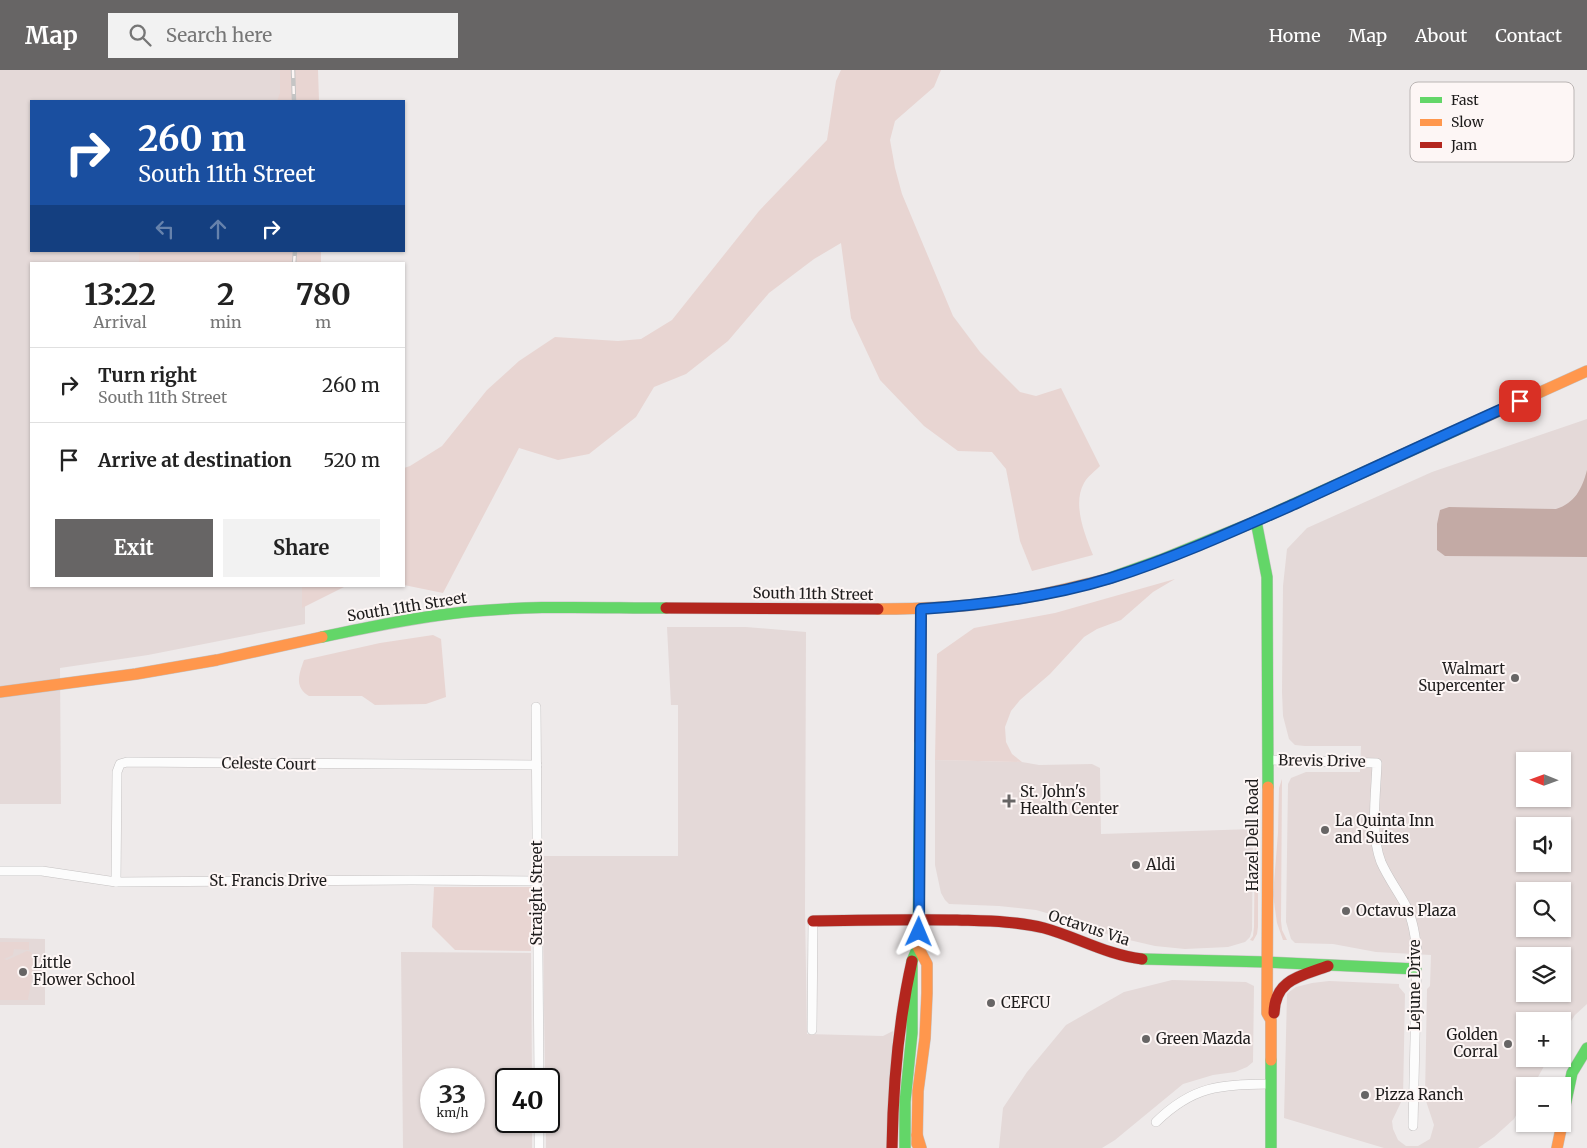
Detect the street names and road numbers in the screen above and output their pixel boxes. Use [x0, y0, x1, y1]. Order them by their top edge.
street label: South 11th Street [752, 583, 874, 604]
street label: South 11th Street [346, 588, 468, 625]
street label: Brevis Drive [1278, 750, 1366, 771]
street label: Celeste Court [222, 753, 317, 774]
street label: Hazel Dell Road [1243, 779, 1262, 891]
street label: Straight Street [527, 840, 546, 945]
street label: St. Francis Drive [209, 871, 327, 890]
street label: Octavus Via [1046, 905, 1132, 950]
street label: Lejune Drive [1405, 939, 1424, 1031]

